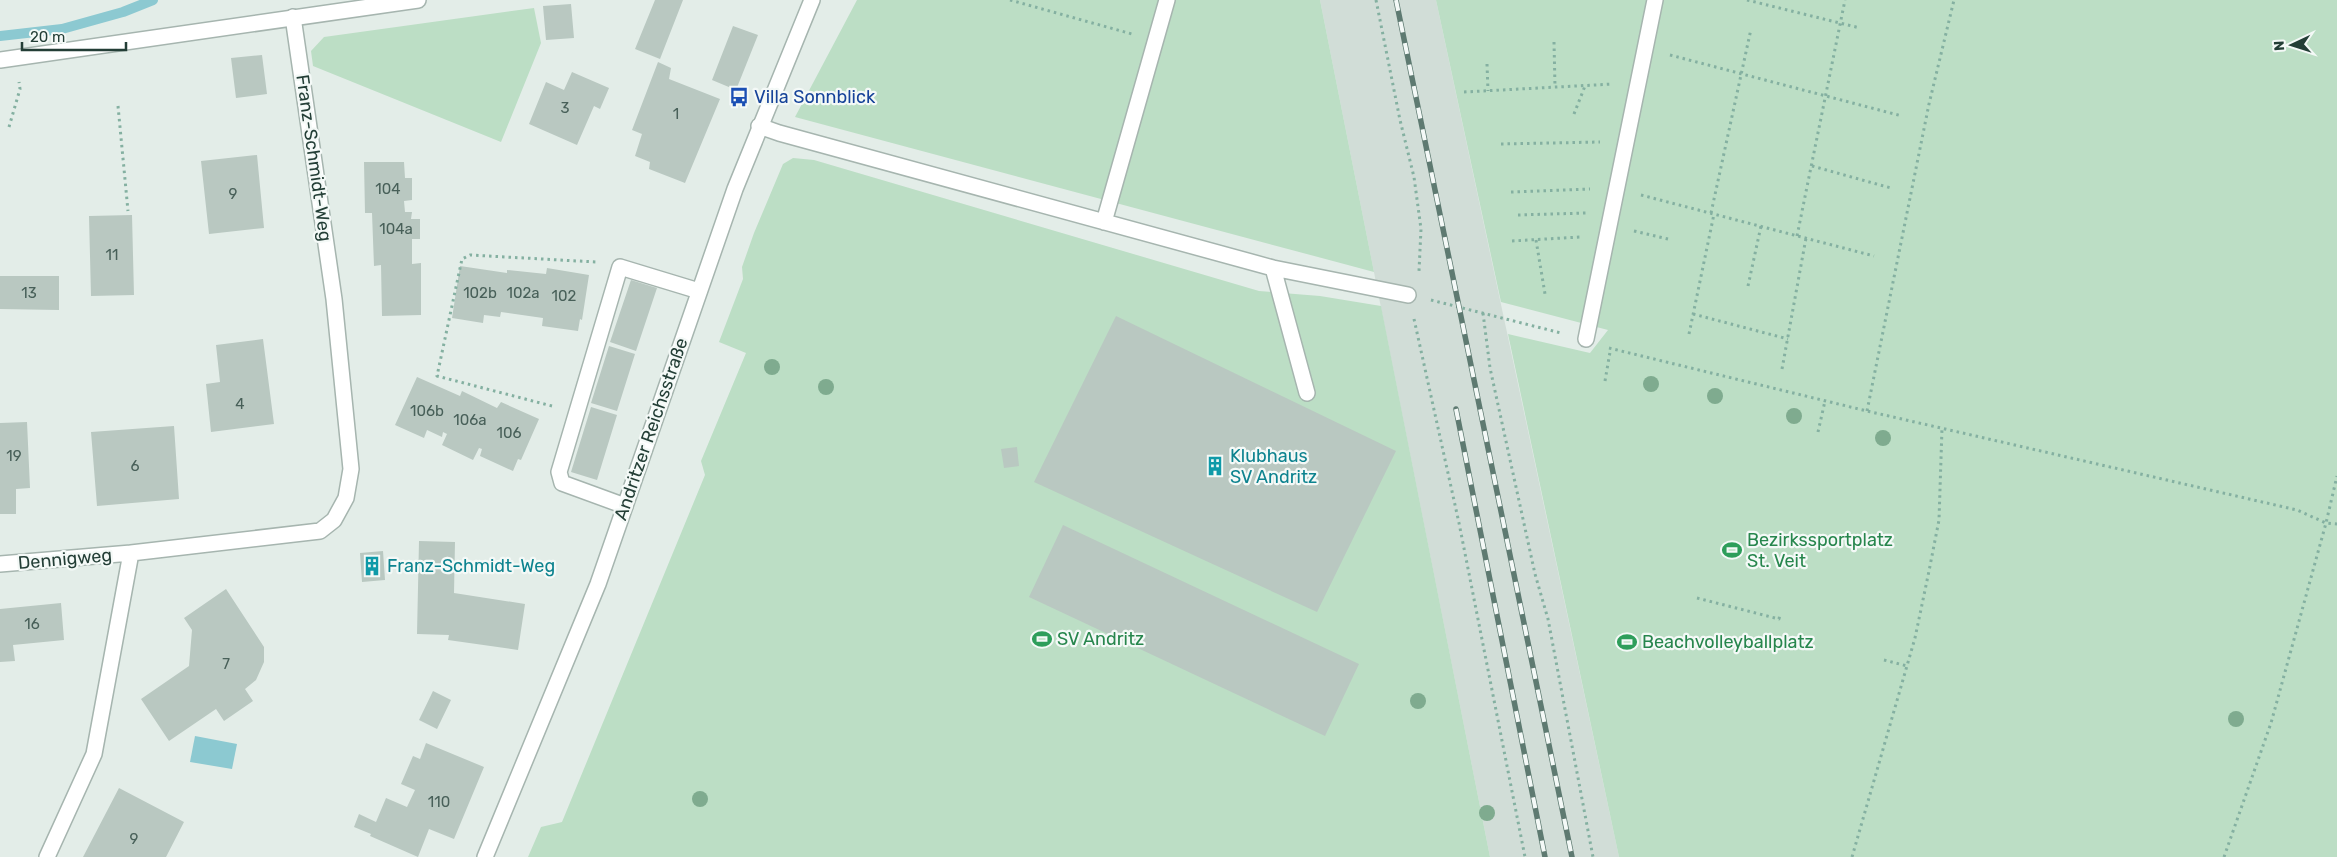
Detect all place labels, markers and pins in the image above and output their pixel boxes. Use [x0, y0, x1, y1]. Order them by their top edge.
bus stop icon: Villa Sonnblick [728, 86, 750, 108]
place label: Villa Sonnblick [754, 86, 876, 108]
place label: Klubhaus SV Andritz [1230, 445, 1317, 488]
building icon: Klubhaus SV Andritz [1204, 455, 1226, 477]
place label: Bezirkssportplatz St. Veit [1747, 529, 1893, 572]
sports icon: Bezirkssportplatz St. Veit [1721, 539, 1743, 561]
building icon: Franz-Schmidt-Weg [361, 555, 383, 577]
place label: Franz-Schmidt-Weg [387, 555, 555, 577]
sports icon: SV Andritz [1031, 628, 1053, 650]
place label: SV Andritz [1057, 628, 1144, 650]
sports icon: Beachvolleyballplatz [1616, 631, 1638, 653]
place label: Beachvolleyballplatz [1642, 631, 1814, 653]

